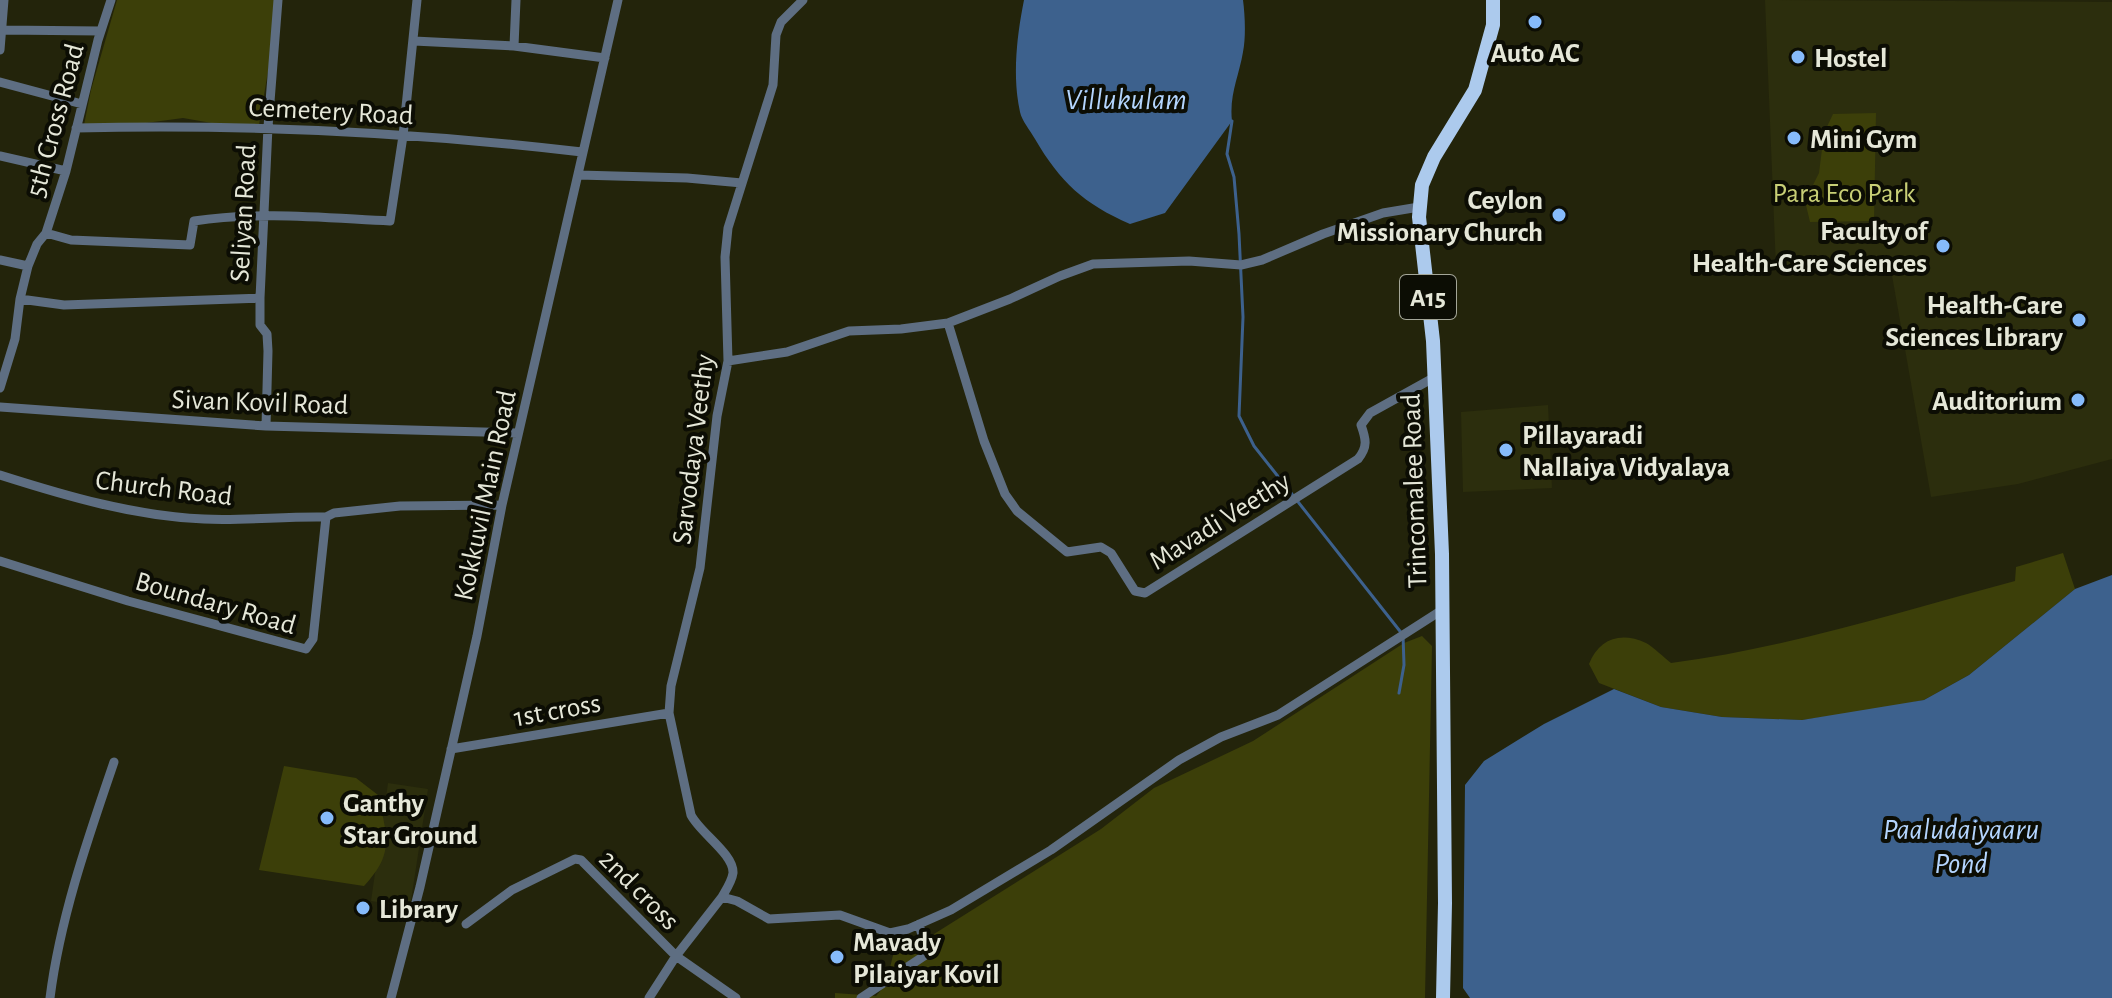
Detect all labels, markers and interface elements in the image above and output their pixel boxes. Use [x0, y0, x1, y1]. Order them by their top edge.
marker: Auto AC [1526, 13, 1544, 31]
place label: Auto AC [1491, 40, 1580, 68]
street label: 5th Cross Road [22, 41, 90, 200]
place label: Hostel [1814, 45, 1887, 73]
marker: Hostel [1789, 48, 1807, 66]
water label: Villukulam [1065, 85, 1187, 115]
street label: Cemetery Road [248, 94, 414, 130]
place label: Mini Gym [1810, 126, 1917, 154]
marker: Mini Gym [1785, 129, 1803, 147]
street label: Seliyan Road [226, 143, 262, 283]
park label: Para Eco Park [1772, 180, 1916, 208]
place label: Ceylon Missionary Church [1337, 187, 1543, 247]
marker: Ceylon Missionary Church [1550, 206, 1568, 224]
place label: Faculty of Health-Care Sciences [1692, 218, 1929, 278]
marker: Faculty of Health-Care Sciences [1934, 237, 1952, 255]
road number: A15 [1400, 275, 1456, 319]
place label: Health-Care Sciences Library [1885, 292, 2063, 352]
marker: Health-Care Sciences Library [2070, 311, 2088, 329]
street label: Sarvodaya Veethy [668, 353, 720, 546]
street label: Sivan Kovil Road [171, 386, 349, 420]
street label: Kokkuvil Main Road [450, 388, 522, 603]
place label: Auditorium [1932, 388, 2062, 416]
marker: Auditorium [2069, 391, 2087, 409]
street label: Trincomalee Road [1398, 393, 1432, 589]
place label: Pillayaradi Nallaiya Vidyalaya [1522, 422, 1730, 482]
marker: Pillayaradi Nallaiya Vidyalaya [1497, 441, 1515, 459]
street label: Church Road [94, 467, 234, 511]
street label: Mavadi Veethy [1145, 467, 1295, 576]
street label: Boundary Road [132, 568, 299, 640]
street label: 1st cross [512, 690, 603, 732]
place label: Ganthy Star Ground [343, 790, 478, 850]
marker: Ganthy Star Ground [318, 809, 336, 827]
water label: Paaludaiyaaru Pond [1883, 815, 2039, 879]
street label: 2nd cross [593, 845, 684, 936]
place label: Library [379, 896, 459, 924]
marker: Library [354, 899, 372, 917]
place label: Mavady Pilaiyar Kovil [853, 929, 1000, 989]
marker: Mavady Pilaiyar Kovil [828, 948, 846, 966]

